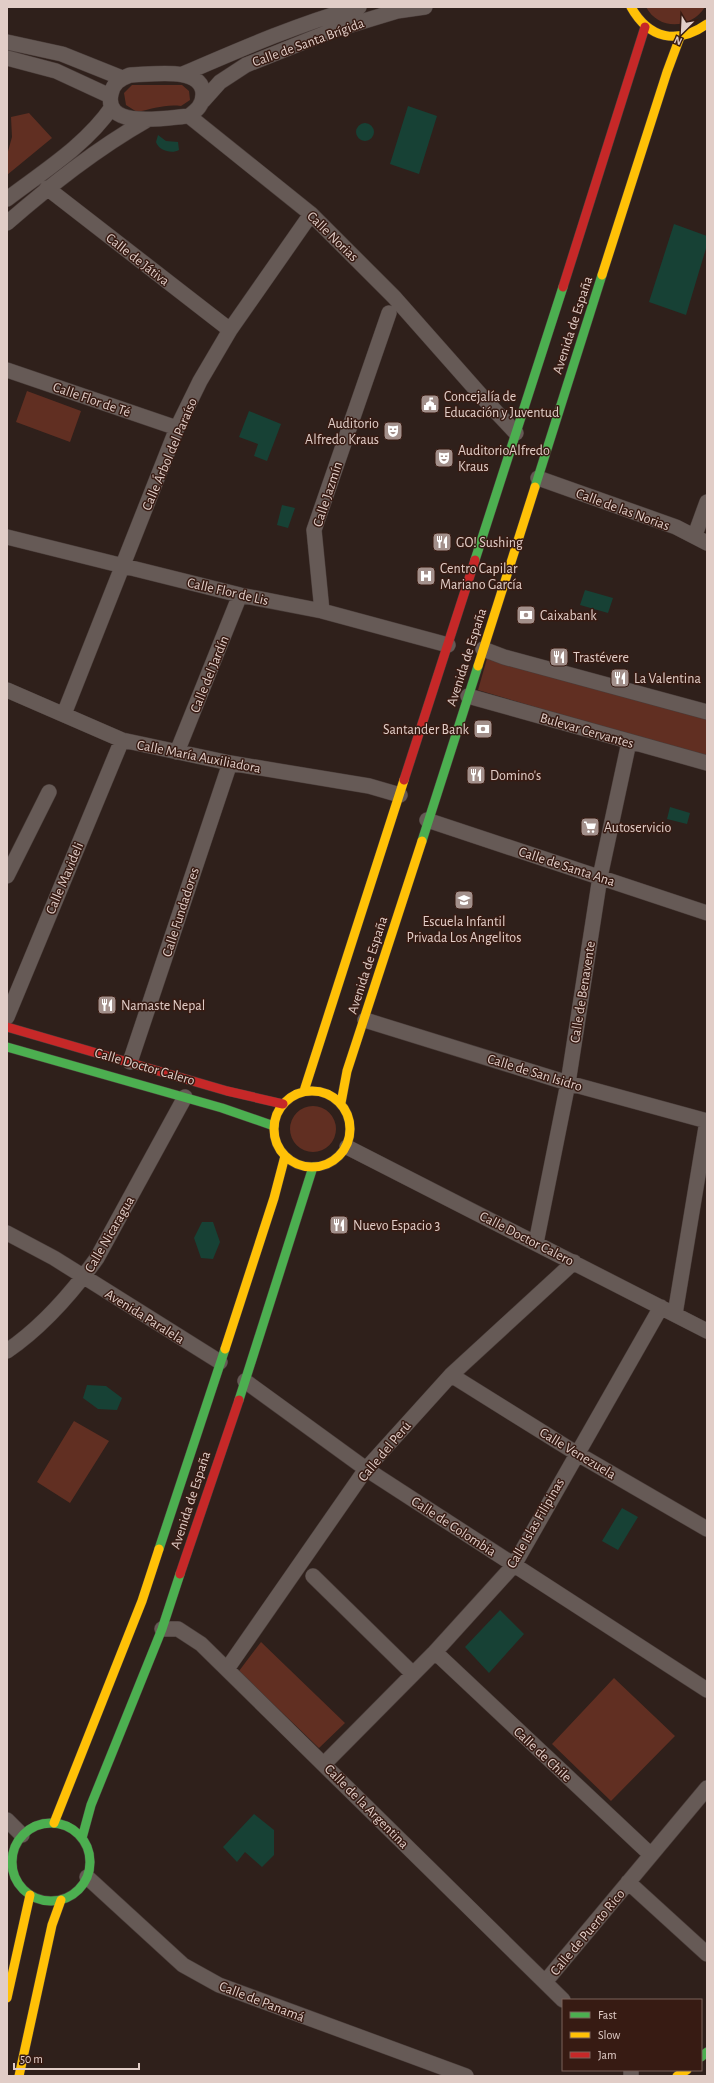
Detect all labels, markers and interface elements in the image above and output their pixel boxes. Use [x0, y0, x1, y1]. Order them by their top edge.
north arrow [662, 12, 702, 52]
street label: Calle de Santa Brígida [251, 16, 367, 70]
text: N [672, 34, 684, 47]
street label: Calle Norias [304, 209, 361, 264]
street label: Calle de Játiva [103, 231, 172, 289]
street label: Avenida de España [551, 274, 595, 376]
street label: Calle Flor de Té [51, 380, 132, 420]
place label: Concejalía de Educación y Juventud [444, 390, 559, 420]
public building icon: Concejalía de Educación y Juventud [419, 393, 441, 415]
street label: Calle Árbol del Paraíso [137, 395, 200, 513]
place label: Auditorio Alfredo Kraus [305, 417, 379, 447]
theatre icon: Auditorio Alfredo Kraus [382, 420, 404, 442]
place label: AuditorioAlfredo Kraus [458, 444, 550, 474]
theatre icon: AuditorioAlfredo Kraus [433, 447, 455, 469]
street label: Calle Jazmín [311, 460, 345, 529]
street label: Calle de las Norias [574, 487, 671, 533]
restaurant icon: GO! Sushing [431, 531, 453, 553]
place label: GO! Sushing [456, 536, 523, 550]
place label: Centro Capilar Mariano García [440, 562, 523, 592]
hospital icon: Centro Capilar Mariano García [415, 565, 437, 587]
street label: Calle Flor de Lis [186, 576, 270, 608]
bank icon: Caixabank [515, 604, 537, 626]
street label: Avenida de España [445, 606, 489, 708]
place label: Caixabank [540, 609, 597, 623]
street label: Calle del Jardín [188, 634, 232, 715]
restaurant icon: Trastévere [548, 646, 570, 668]
place label: Trastévere [573, 651, 629, 665]
restaurant icon: La Valentina [609, 667, 631, 689]
place label: La Valentina [634, 672, 701, 686]
street label: Bulevar Cervantes [538, 711, 635, 751]
bank icon: Santander Bank [472, 718, 494, 740]
place label: Santander Bank [383, 723, 470, 737]
street label: Calle María Auxiliadora [136, 738, 262, 776]
restaurant icon: Domino's [465, 764, 487, 786]
place label: Domino's [490, 769, 541, 783]
supermarket icon: Autoservicio [579, 816, 601, 838]
place label: Autoservicio [604, 821, 672, 835]
street label: Calle Mavideli [44, 840, 86, 916]
street label: Calle de Santa Ana [517, 845, 617, 889]
street label: Calle Fundadores [160, 866, 202, 959]
school or university icon: Escuela Infantil Privada Los Angelitos [453, 889, 475, 911]
street label: Avenida de España [346, 914, 390, 1016]
place label: Escuela Infantil Privada Los Angelitos [407, 915, 521, 945]
street label: Calle de Benavente [568, 940, 598, 1044]
restaurant icon: Namaste Nepal [96, 994, 118, 1016]
place label: Namaste Nepal [121, 999, 205, 1013]
street label: Calle Doctor Calero [93, 1046, 197, 1088]
street label: Calle de San Isidro [486, 1052, 584, 1094]
street label: Calle Nicaragua [82, 1194, 138, 1275]
street label: Calle Doctor Calero [477, 1209, 576, 1269]
restaurant icon: Nuevo Espacio 3 [328, 1214, 350, 1236]
place label: Nuevo Espacio 3 [353, 1219, 440, 1233]
street label: Avenida Paralela [102, 1287, 187, 1347]
street label: Calle del Perú [356, 1419, 414, 1484]
street label: Calle Venezuela [537, 1426, 618, 1482]
street label: Avenida de España [169, 1449, 213, 1551]
street label: Calle Islas Filipinas [505, 1476, 567, 1571]
street label: Calle de Colombia [409, 1494, 499, 1560]
street label: Calle de Chile [511, 1725, 574, 1785]
street label: Calle de la Argentina [322, 1762, 411, 1852]
street label: Calle de Puerto Rico [548, 1887, 628, 1978]
street label: Calle de Panamá [217, 1979, 307, 2025]
legend [562, 1999, 702, 2071]
text: Fast [598, 2009, 617, 2021]
text: Slow [598, 2029, 620, 2041]
scale bar [14, 2045, 139, 2071]
text: Jam [598, 2049, 617, 2061]
text: 50 m [20, 2053, 43, 2065]

